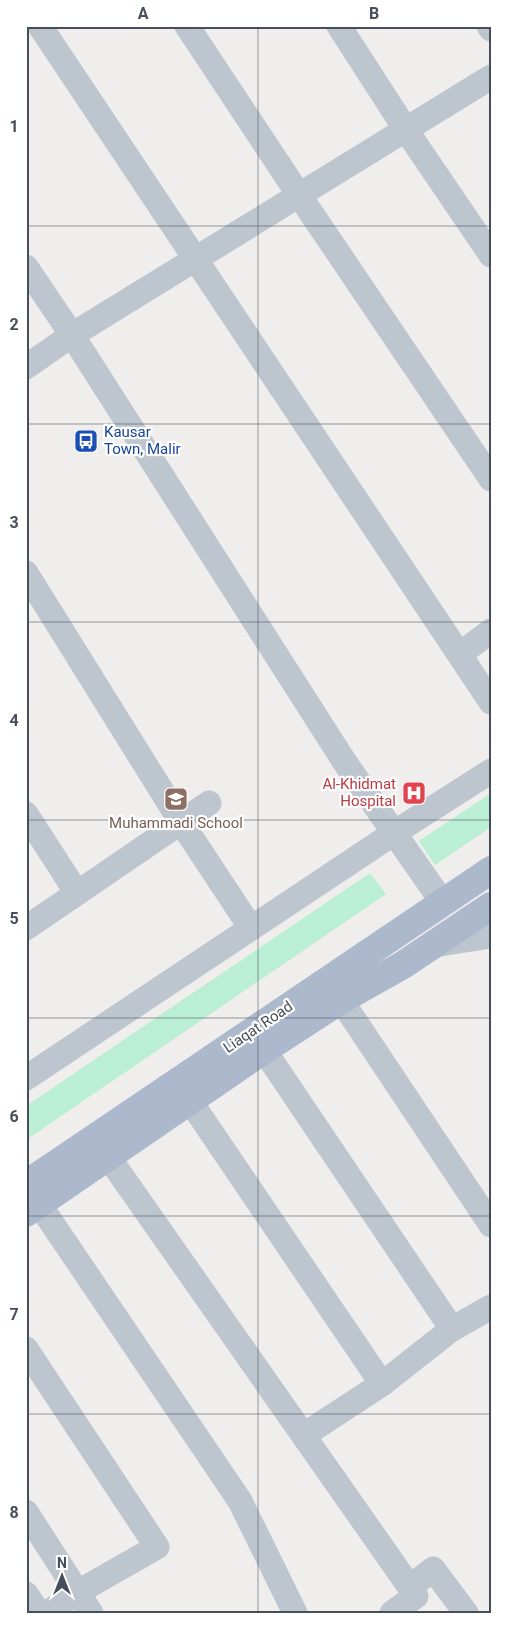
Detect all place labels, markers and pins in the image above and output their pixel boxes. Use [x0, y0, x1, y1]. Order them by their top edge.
place label: Kausar Town, Malir [104, 423, 181, 458]
bus stop icon: Kausar Town, Malir [73, 428, 99, 454]
place label: Al-Khidmat Hospital [322, 775, 396, 810]
hospital icon: Al-Khidmat Hospital [401, 780, 427, 806]
school or university icon: Muhammadi School [163, 786, 189, 812]
place label: Muhammadi School [109, 814, 243, 832]

